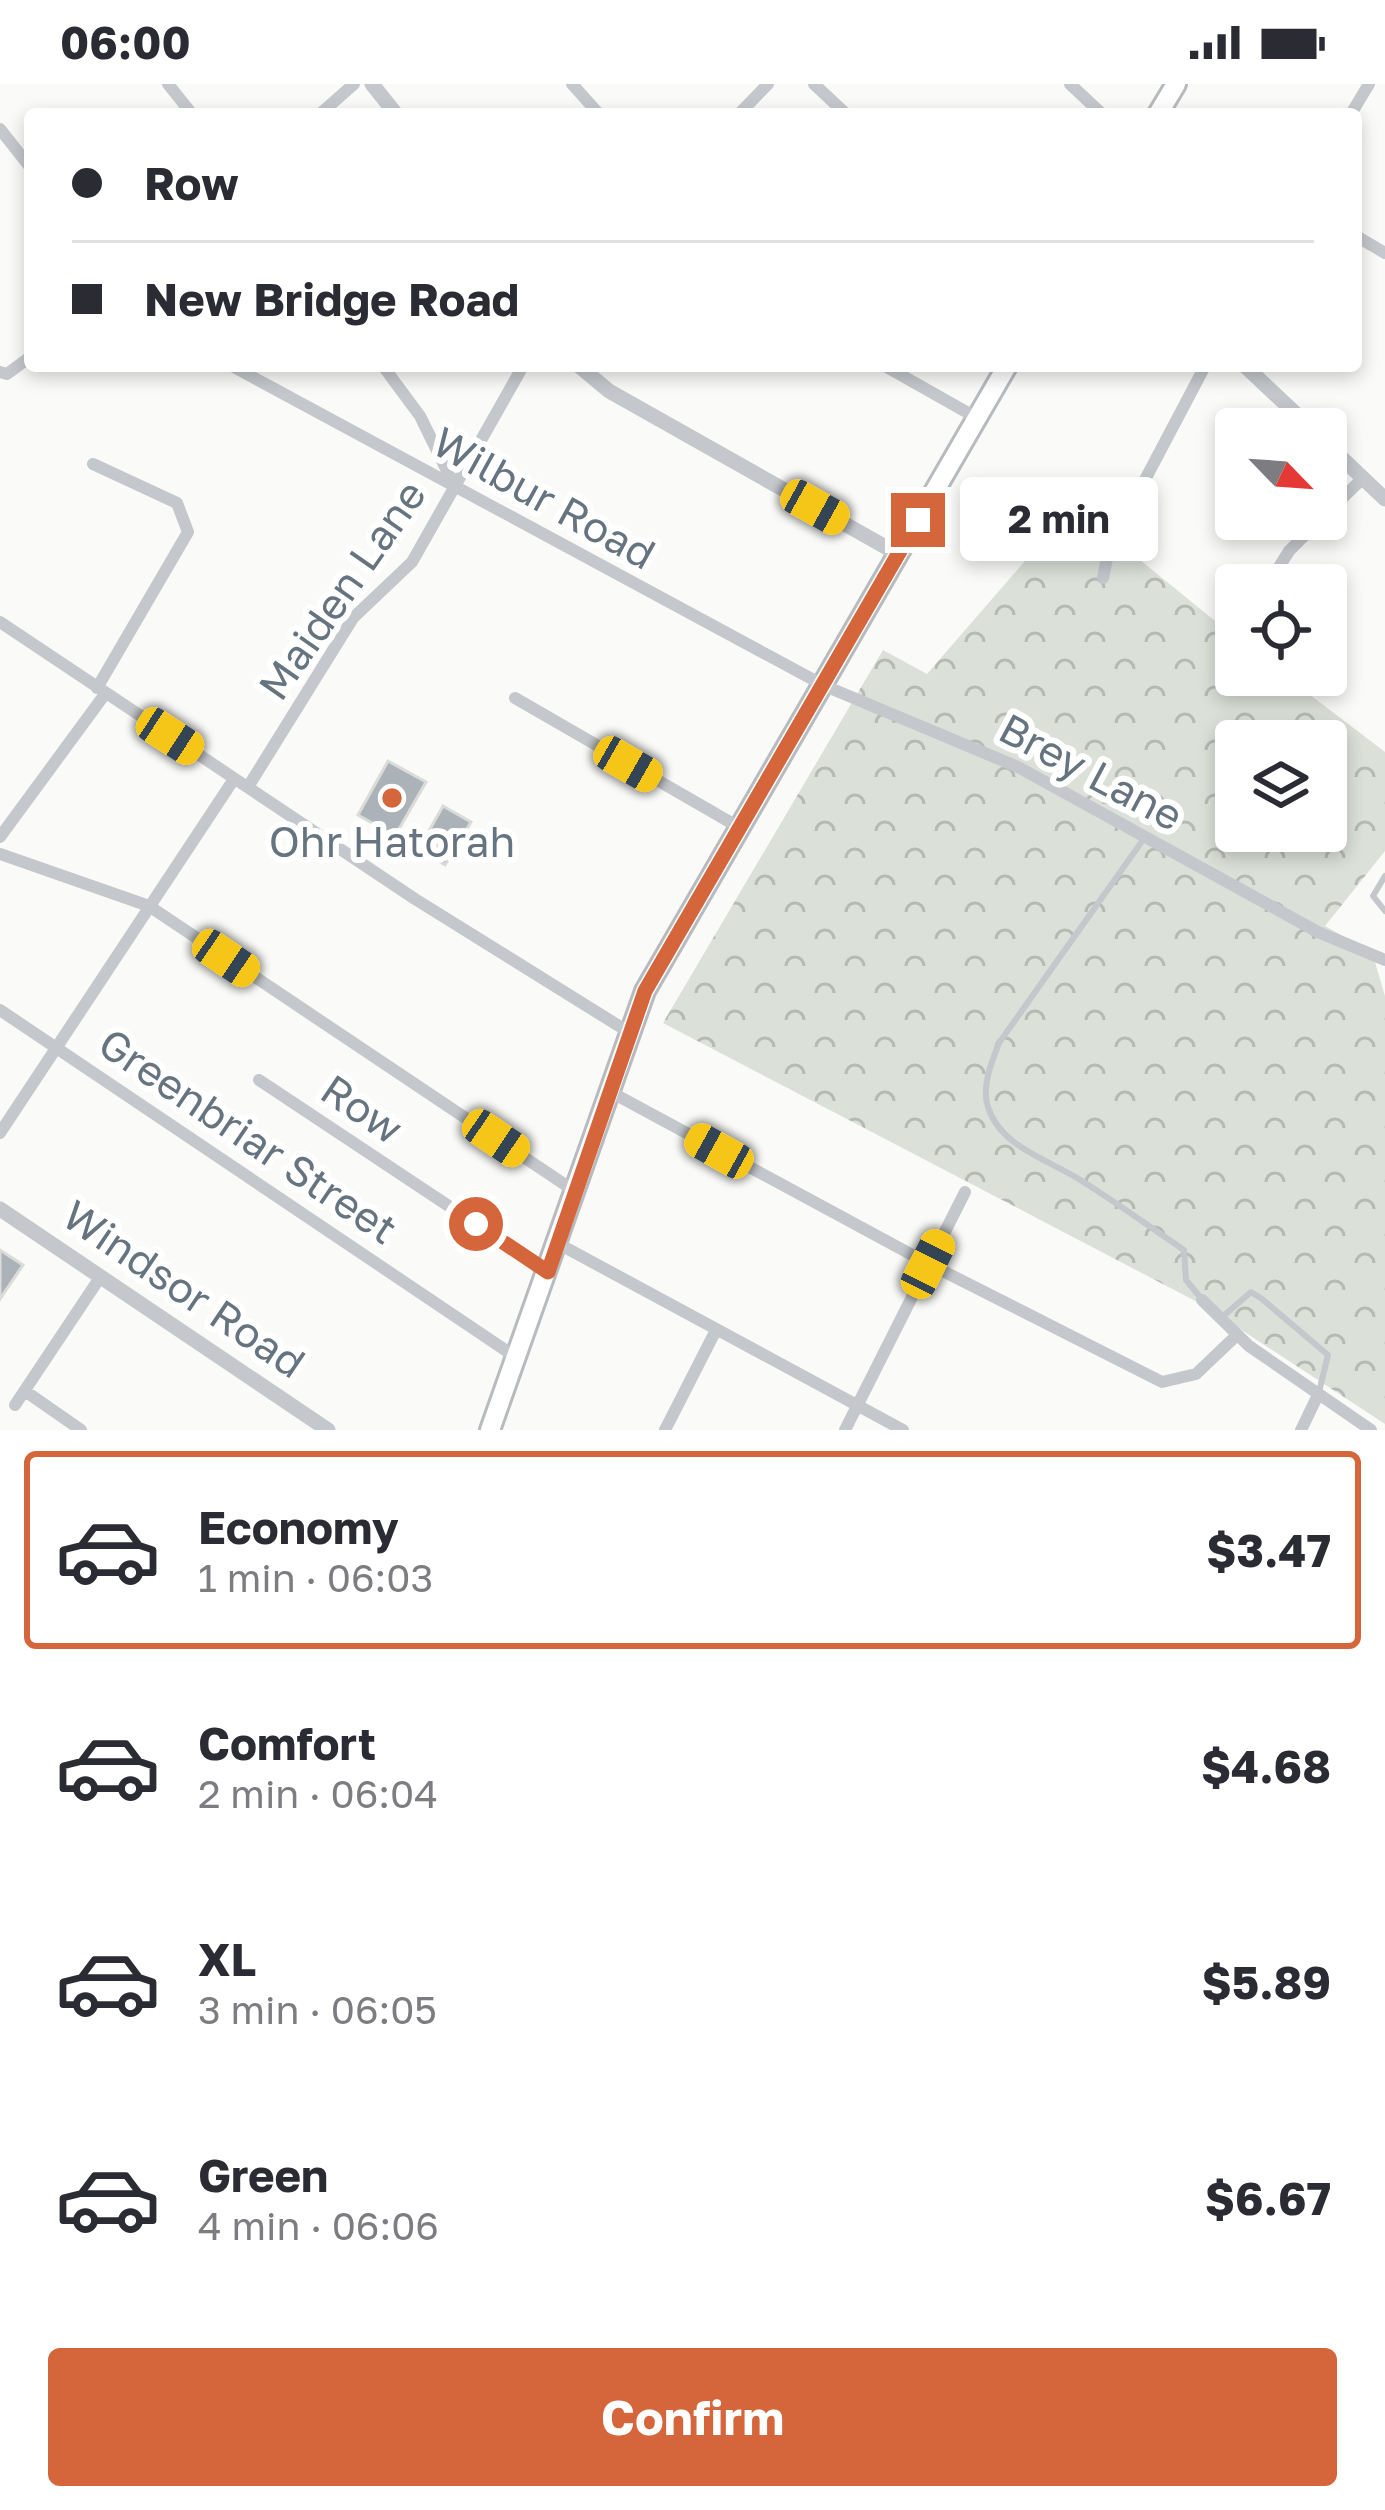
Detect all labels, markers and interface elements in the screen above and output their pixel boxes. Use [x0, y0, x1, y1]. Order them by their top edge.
text: 06:00 [60, 15, 191, 69]
text: Row [144, 156, 239, 210]
text: New Bridge Road [144, 272, 519, 326]
north arrow [1215, 408, 1347, 540]
map controls [1215, 408, 1347, 852]
street label: Wilbur Road [425, 416, 664, 579]
street label: Maiden Lane [247, 470, 435, 709]
car [775, 474, 855, 540]
callout: 2 min [960, 478, 1158, 562]
route end [891, 493, 945, 547]
text: 2 min [1008, 495, 1110, 542]
button: locate [1215, 564, 1347, 696]
car [130, 701, 210, 771]
street label: Brey Lane [991, 702, 1191, 840]
button: layers [1215, 720, 1347, 852]
car [588, 730, 668, 798]
marker: Ohr Hatorah [379, 785, 405, 811]
place label: Ohr Hatorah [269, 816, 515, 866]
car [186, 923, 266, 993]
street label: Greenbriar Street [90, 1017, 407, 1253]
street label: Row [313, 1063, 413, 1153]
car [456, 1103, 536, 1173]
car [679, 1118, 759, 1184]
street label: Windsor Road [54, 1189, 315, 1387]
route start [449, 1197, 503, 1251]
car [896, 1224, 960, 1304]
icon: car [54, 1496, 162, 1604]
text: Economy [198, 1500, 399, 1554]
text: $3.47 [1206, 1523, 1331, 1577]
text: 1 min · 06:03 [198, 1554, 433, 1601]
icon: car [54, 1712, 162, 1820]
text: Comfort [198, 1716, 376, 1770]
text: $4.68 [1201, 1739, 1331, 1793]
text: 2 min · 06:04 [198, 1770, 438, 1817]
icon: car [54, 1928, 162, 2036]
text: XL [198, 1932, 256, 1986]
text: $5.89 [1202, 1955, 1331, 2009]
text: 3 min · 06:05 [198, 1986, 437, 2033]
icon: car [54, 2144, 162, 2252]
text: Green [198, 2148, 328, 2202]
text: $6.67 [1205, 2171, 1331, 2225]
text: 4 min · 06:06 [198, 2202, 439, 2249]
button: Confirm [48, 2348, 1337, 2486]

